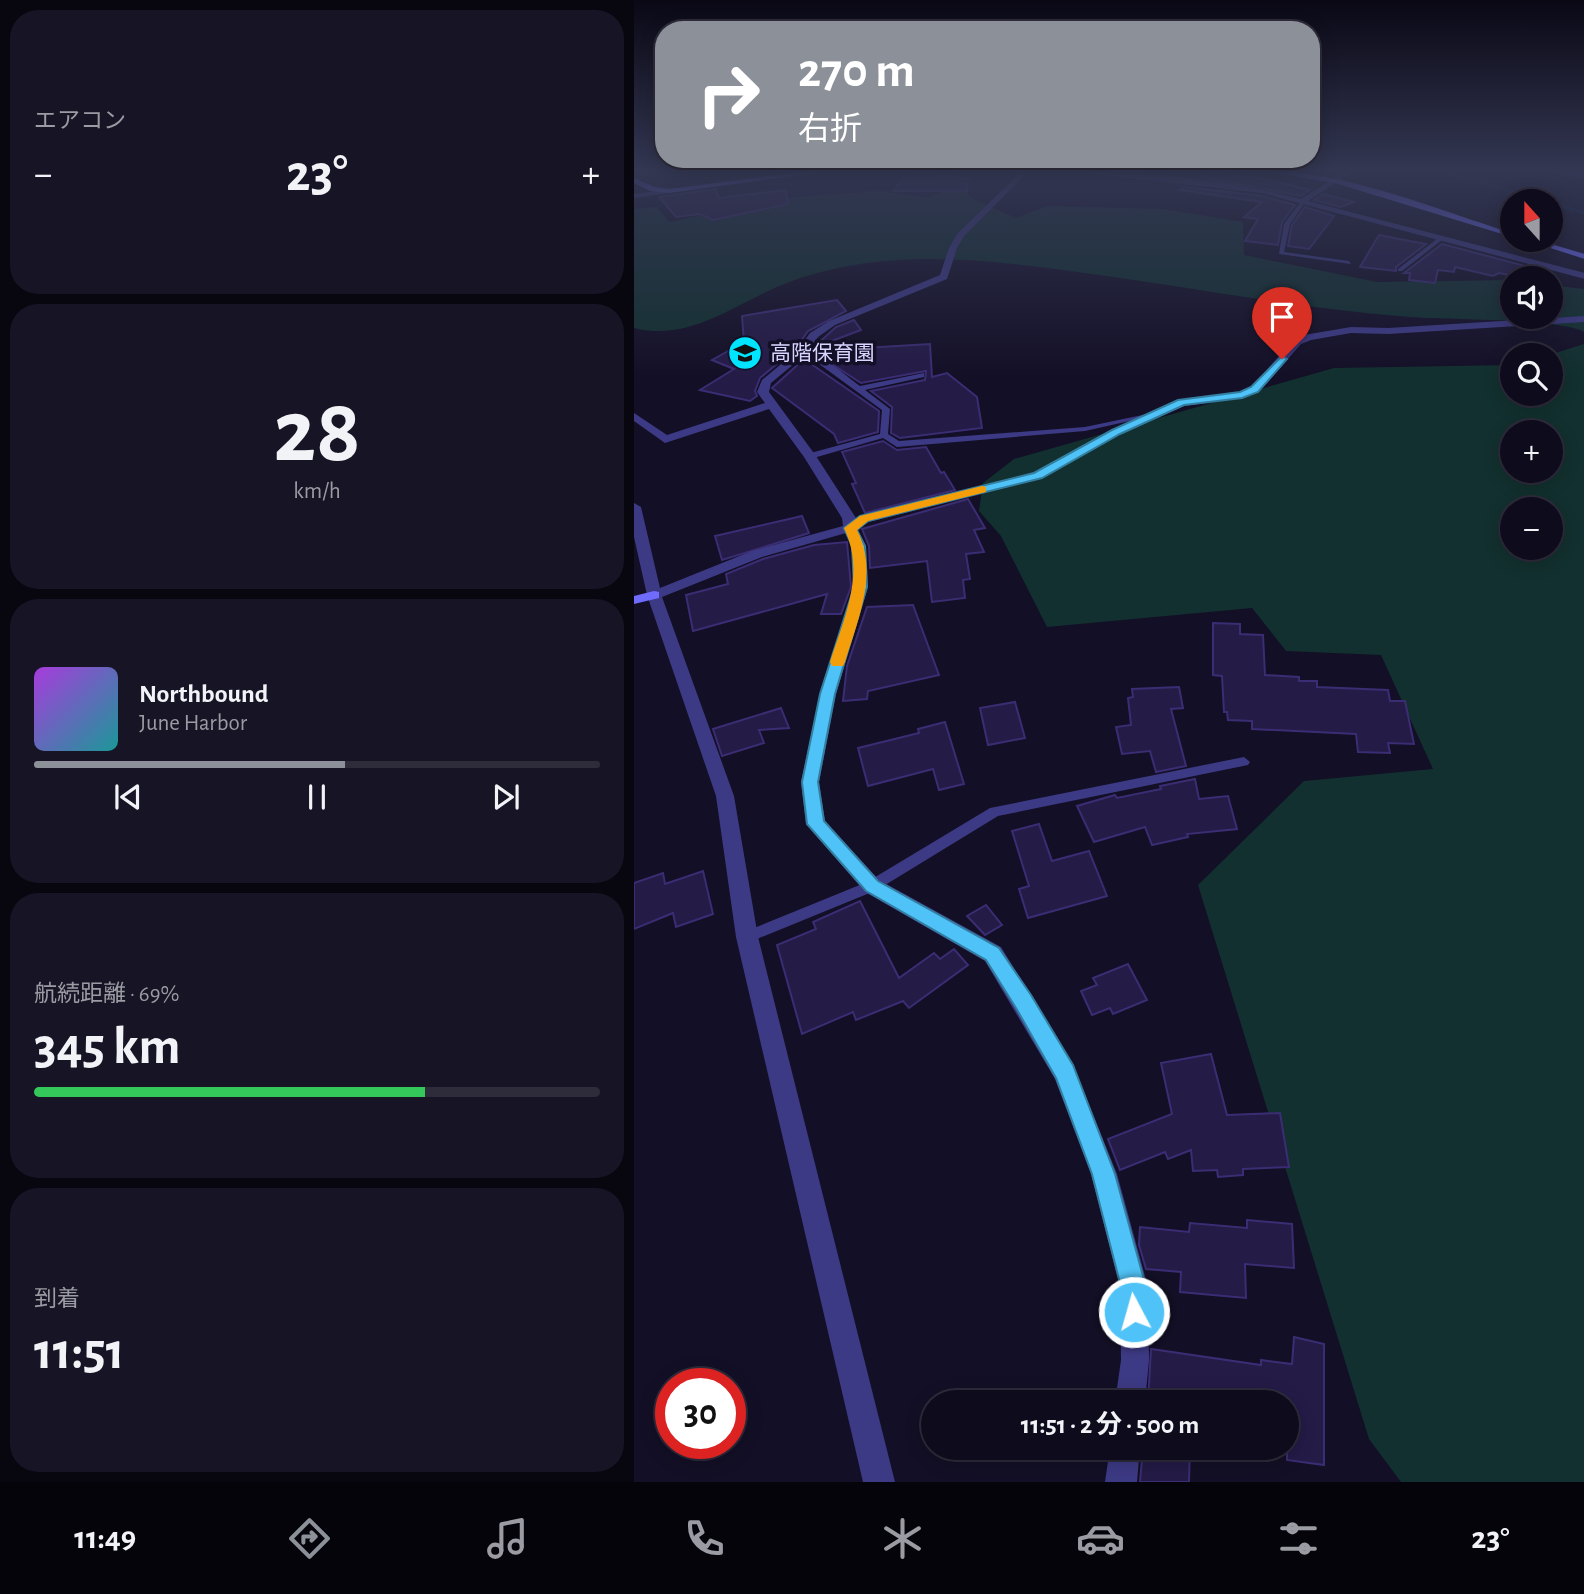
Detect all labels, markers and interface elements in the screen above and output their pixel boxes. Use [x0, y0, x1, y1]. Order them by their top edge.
text: 270 m [798, 47, 915, 96]
icon: right [683, 49, 774, 140]
text: エアコン [34, 110, 126, 133]
text: 右折 [798, 113, 862, 145]
text: 23° [286, 148, 348, 200]
text: − [34, 156, 52, 194]
text: + [582, 156, 600, 194]
north arrow [1500, 189, 1563, 252]
map controls [1500, 189, 1563, 560]
button: sound [1500, 266, 1563, 329]
pin [1252, 287, 1312, 359]
icon: arrive [1263, 298, 1301, 336]
school or university icon: 高階保育園 [726, 334, 764, 372]
place label: 高階保育園 [770, 342, 875, 364]
button: search [1500, 343, 1563, 406]
text: 28 [273, 387, 361, 478]
button: + [1500, 420, 1563, 483]
text: km/h [293, 480, 341, 503]
button: − [1500, 497, 1563, 560]
text: Northbound [139, 681, 268, 707]
text: June Harbor [139, 712, 247, 735]
icon: previous [109, 778, 147, 816]
icon: pause [298, 778, 336, 816]
icon: next [487, 778, 525, 816]
text: 航続距離 · 69% [34, 983, 179, 1006]
text: 345 km [34, 1021, 181, 1073]
position arrow [1097, 1275, 1171, 1349]
text: 到着 [34, 1288, 80, 1311]
text: 11:51 [34, 1326, 125, 1378]
speed limit sign: 30 [655, 1368, 746, 1459]
text: 11:51 · 2 分 · 500 m [1021, 1412, 1199, 1438]
icon: directions [285, 1514, 334, 1563]
icon: music [483, 1514, 532, 1563]
icon: phone [680, 1514, 729, 1563]
icon: climate [878, 1514, 927, 1563]
icon: car [1076, 1514, 1125, 1563]
icon: filters [1274, 1514, 1323, 1563]
text: 11:49 [74, 1522, 136, 1554]
text: 23° [1471, 1522, 1510, 1554]

